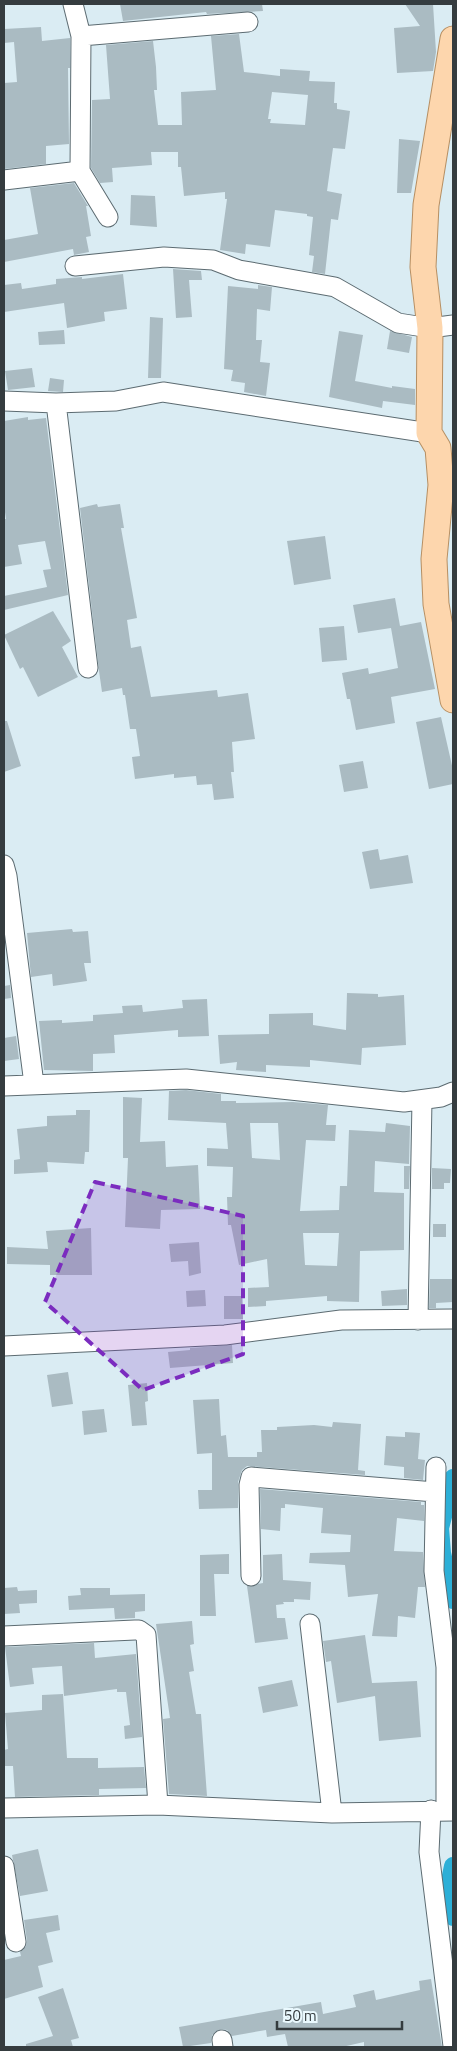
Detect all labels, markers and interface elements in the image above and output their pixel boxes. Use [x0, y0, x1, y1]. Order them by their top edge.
scale bar [277, 1998, 402, 2030]
text: 50 m [284, 2004, 317, 2027]

